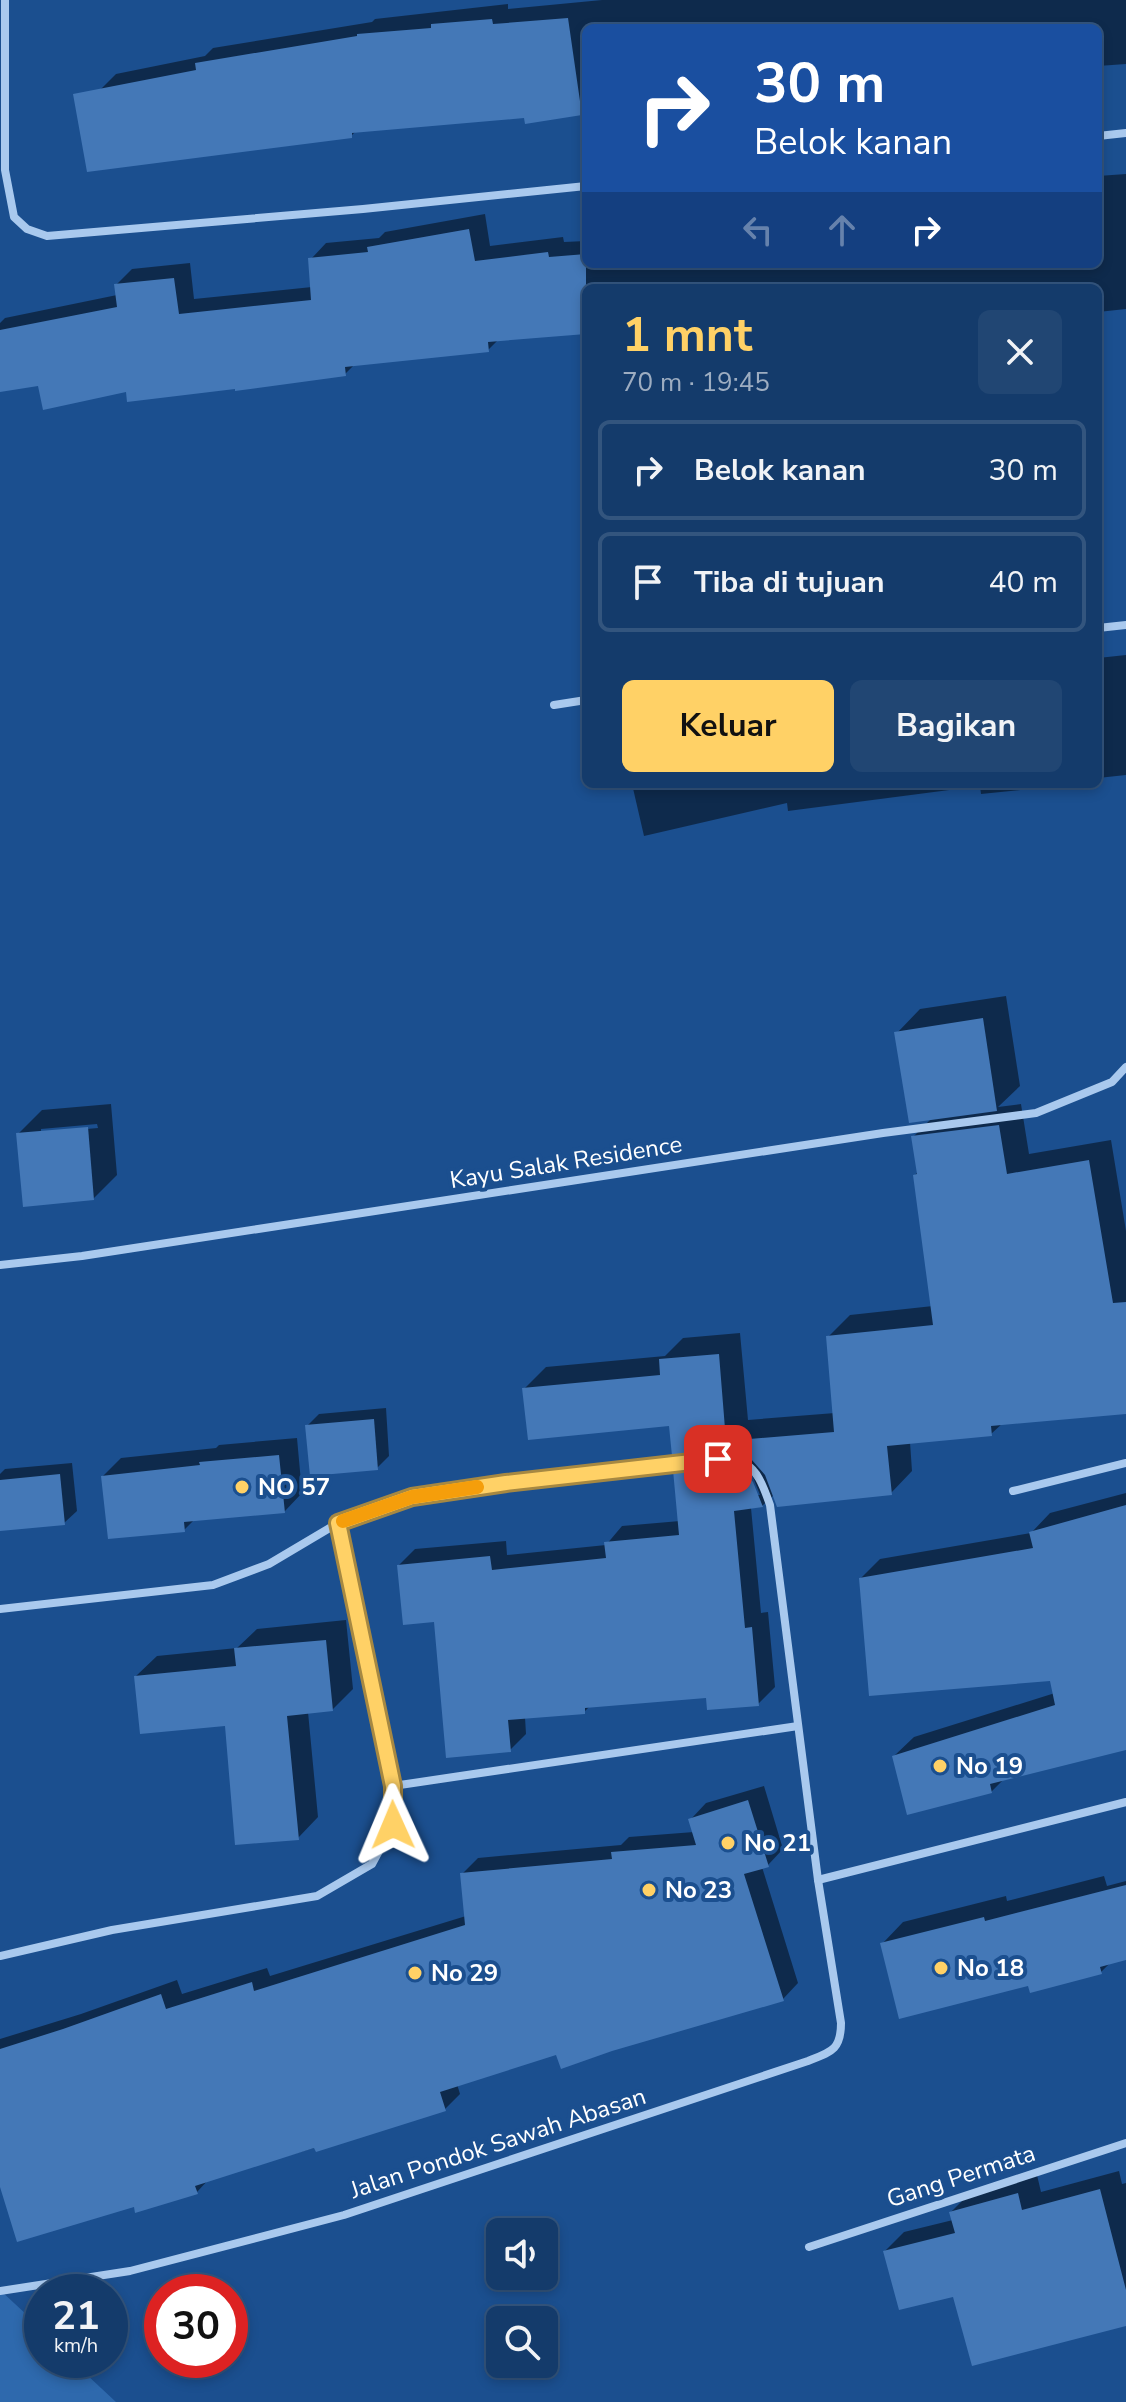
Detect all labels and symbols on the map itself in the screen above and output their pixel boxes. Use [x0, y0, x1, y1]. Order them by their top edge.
street label: Kayu Salak Residence [448, 1128, 684, 1196]
pin [684, 1425, 752, 1493]
place label: NO 57 [258, 1471, 330, 1503]
marker: NO 57 [233, 1478, 251, 1496]
place label: No 19 [956, 1750, 1023, 1782]
marker: No 19 [931, 1757, 949, 1775]
position arrow [351, 1783, 435, 1867]
place label: No 21 [744, 1827, 811, 1859]
marker: No 21 [719, 1834, 737, 1852]
place label: No 23 [665, 1874, 732, 1906]
marker: No 23 [640, 1881, 658, 1899]
place label: No 18 [957, 1952, 1024, 1984]
place label: No 29 [431, 1957, 498, 1989]
marker: No 18 [932, 1959, 950, 1977]
marker: No 29 [406, 1964, 424, 1982]
street label: Jalan Pondok Sawah Abasan [345, 2080, 650, 2206]
street label: Gang Permata [883, 2137, 1039, 2215]
speed limit sign: 30 [144, 2274, 248, 2378]

